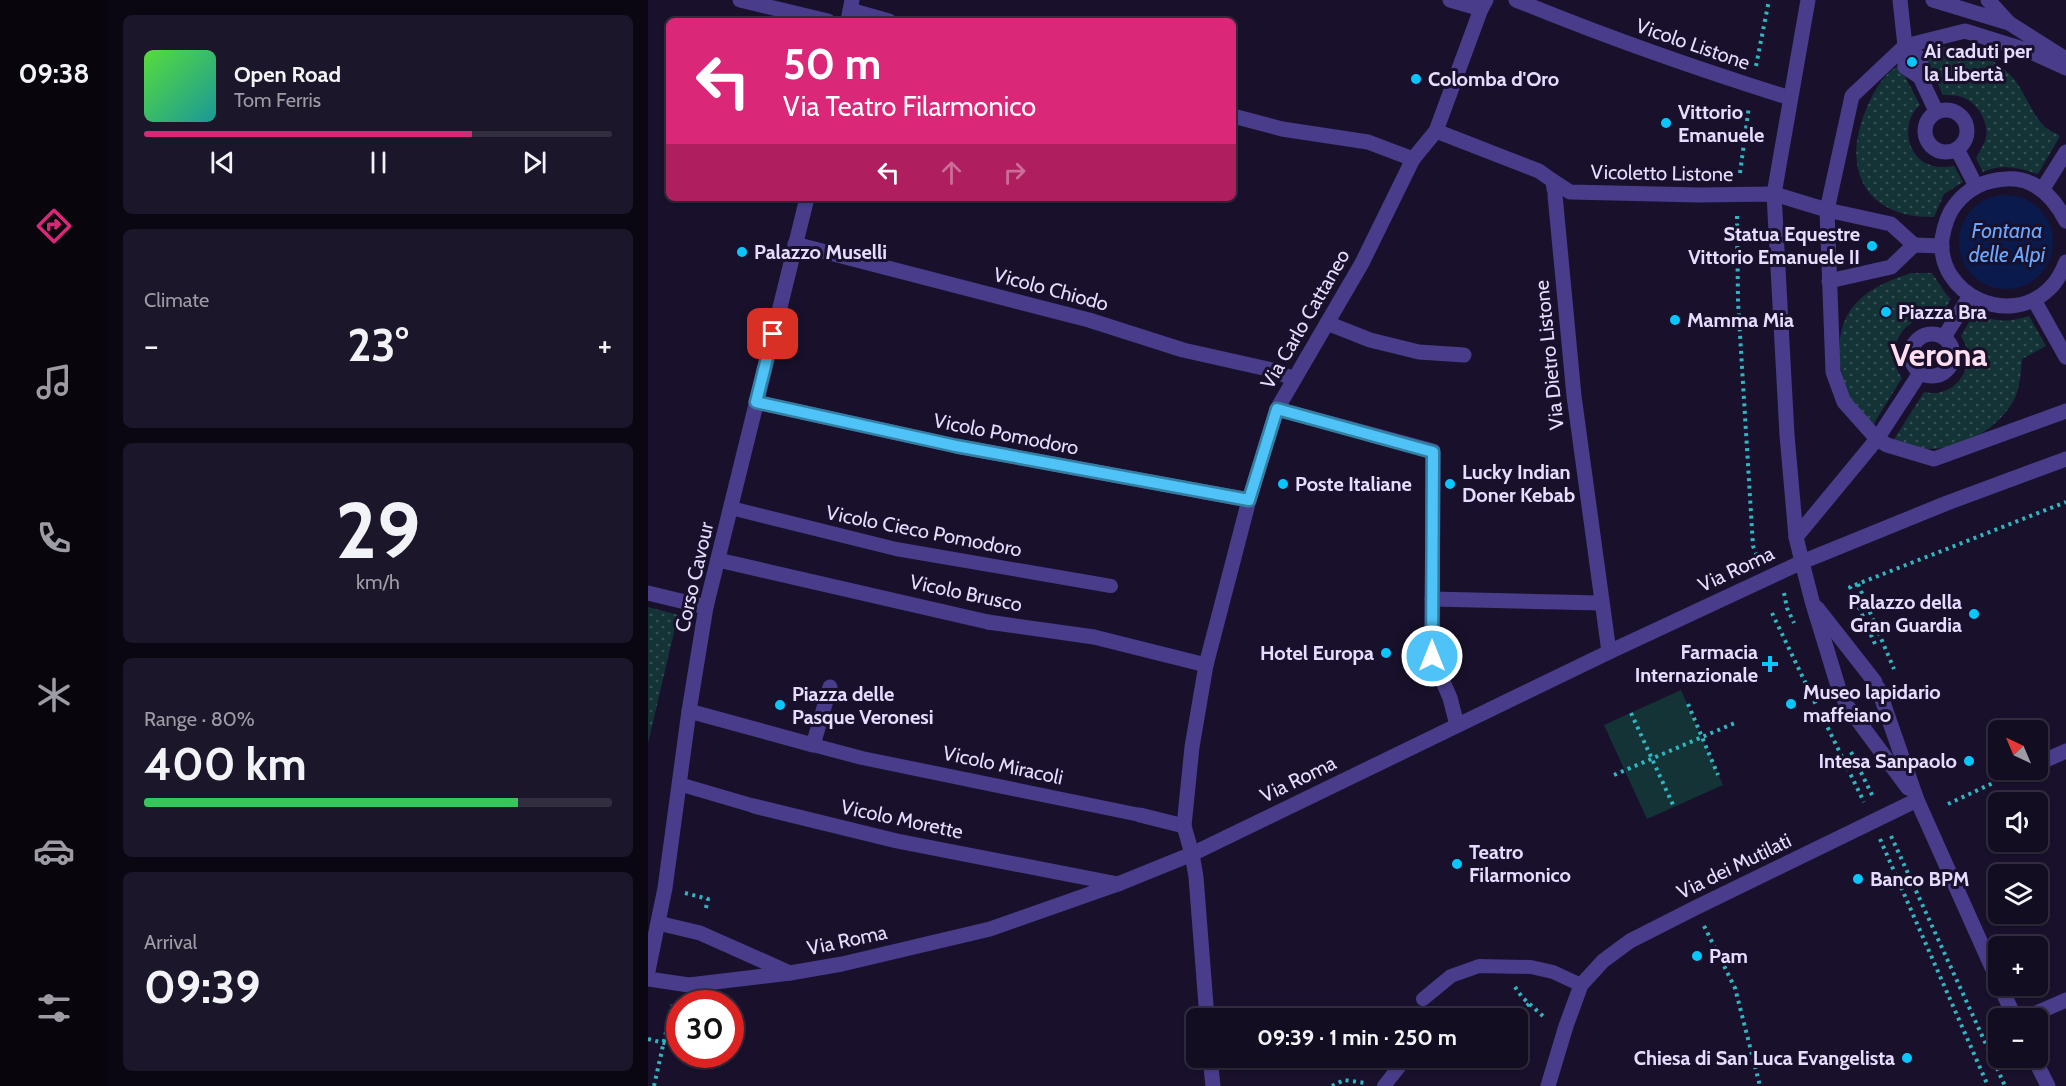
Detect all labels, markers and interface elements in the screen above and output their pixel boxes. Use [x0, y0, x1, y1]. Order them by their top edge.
street label: Vicolo Listone [1633, 13, 1753, 75]
text: 50 m [783, 38, 881, 90]
place label: Ai caduti per la Libertà [1924, 39, 2032, 86]
icon: left [684, 42, 762, 120]
marker: Ai caduti per la Libertà [1905, 55, 1919, 69]
text: 09:38 [18, 57, 90, 90]
text: Open Road [234, 61, 341, 88]
place label: Colomba d'Oro [1428, 67, 1559, 91]
marker: Colomba d'Oro [1409, 72, 1423, 86]
text: Tom Ferris [234, 88, 321, 112]
text: Via Teatro Filarmonico [783, 90, 1036, 123]
place label: Vittorio Emanuele [1678, 100, 1764, 147]
marker: Vittorio Emanuele [1659, 116, 1673, 130]
icon: previous [206, 146, 239, 179]
icon: pause [362, 146, 395, 179]
icon: next [518, 146, 551, 179]
icon: left [872, 156, 905, 189]
icon: ahead [935, 156, 968, 189]
icon: right [998, 156, 1031, 189]
street label: Vicoletto Listone [1590, 160, 1734, 186]
icon: directions [33, 205, 75, 247]
water label: Fontana delle Alpi [1969, 218, 2046, 267]
place label: Statua Equestre Vittorio Emanuele II [1688, 222, 1860, 269]
marker: Statua Equestre Vittorio Emanuele II [1865, 239, 1879, 253]
place label: Palazzo Muselli [754, 240, 887, 264]
marker: Palazzo Muselli [735, 245, 749, 259]
street label: Via Carlo Cattaneo [1255, 245, 1355, 393]
street label: Vicolo Chiodo [991, 262, 1111, 316]
street label: Via Dietro Listone [1529, 279, 1569, 431]
text: Climate [144, 288, 209, 312]
place label: Piazza Bra [1898, 300, 1987, 324]
marker: Piazza Bra [1879, 305, 1893, 319]
pin [747, 308, 798, 359]
place label: Mamma Mia [1687, 308, 1794, 332]
marker: Mamma Mia [1668, 313, 1682, 327]
icon: arrive [756, 317, 789, 350]
text: 23° [347, 318, 409, 372]
text: − [144, 325, 159, 365]
text: + [597, 325, 612, 365]
district label: Verona [1891, 335, 1987, 374]
icon: music [33, 361, 75, 403]
street label: Vicolo Pomodoro [931, 408, 1081, 460]
place label: Lucky Indian Doner Kebab [1462, 460, 1575, 507]
place label: Poste Italiane [1295, 472, 1412, 496]
marker: Poste Italiane [1276, 477, 1290, 491]
marker: Lucky Indian Doner Kebab [1443, 477, 1457, 491]
text: 29 [335, 483, 421, 578]
street label: Vicolo Cieco Pomodoro [824, 500, 1024, 562]
icon: phone [33, 517, 75, 559]
street label: Corso Cavour [670, 519, 718, 634]
street label: Via Roma [1694, 541, 1778, 597]
street label: Vicolo Brusco [908, 569, 1024, 617]
text: km/h [356, 570, 400, 594]
place label: Palazzo della Gran Guardia [1848, 590, 1962, 637]
marker: Palazzo della Gran Guardia [1967, 607, 1981, 621]
position arrow [1400, 624, 1464, 688]
place label: Farmacia Internazionale [1635, 640, 1758, 687]
place label: Hotel Europa [1260, 641, 1374, 665]
marker: Hotel Europa [1379, 646, 1393, 660]
marker: Farmacia Internazionale [1763, 657, 1777, 671]
icon: climate [33, 674, 75, 716]
place label: Museo lapidario maffeiano [1803, 680, 1941, 727]
place label: Piazza delle Pasque Veronesi [792, 682, 933, 729]
marker: Museo lapidario maffeiano [1784, 697, 1798, 711]
marker: Piazza delle Pasque Veronesi [773, 698, 787, 712]
text: Range · 80% [144, 707, 255, 731]
north arrow [1988, 720, 2048, 780]
map controls [1988, 720, 2048, 1068]
text: 400 km [144, 737, 307, 791]
street label: Vicolo Miracoli [941, 741, 1065, 789]
place label: Intesa Sanpaolo [1819, 749, 1957, 773]
street label: Via Roma [1256, 750, 1340, 808]
marker: Intesa Sanpaolo [1962, 754, 1976, 768]
button: sound [1988, 792, 2048, 852]
street label: Vicolo Morette [839, 794, 965, 844]
street label: Via dei Mutilati [1673, 828, 1795, 904]
icon: car [33, 830, 75, 872]
place label: Teatro Filarmonico [1469, 840, 1571, 887]
marker: Teatro Filarmonico [1450, 857, 1464, 871]
button: layers [1988, 864, 2048, 924]
place label: Banco BPM [1870, 867, 1969, 891]
marker: Banco BPM [1851, 872, 1865, 886]
street label: Via Roma [805, 920, 890, 960]
text: Arrival [144, 930, 197, 954]
button: + [1988, 936, 2048, 996]
place label: Pam [1709, 944, 1748, 968]
marker: Pam [1690, 949, 1704, 963]
text: 09:39 [144, 960, 261, 1014]
icon: filters [33, 987, 75, 1029]
speed limit sign: 30 [666, 990, 744, 1068]
button: − [1988, 1008, 2048, 1068]
text: 09:39 · 1 min · 250 m [1257, 1024, 1457, 1051]
place label: Chiesa di San Luca Evangelista [1634, 1046, 1895, 1070]
marker: Chiesa di San Luca Evangelista [1900, 1051, 1914, 1065]

